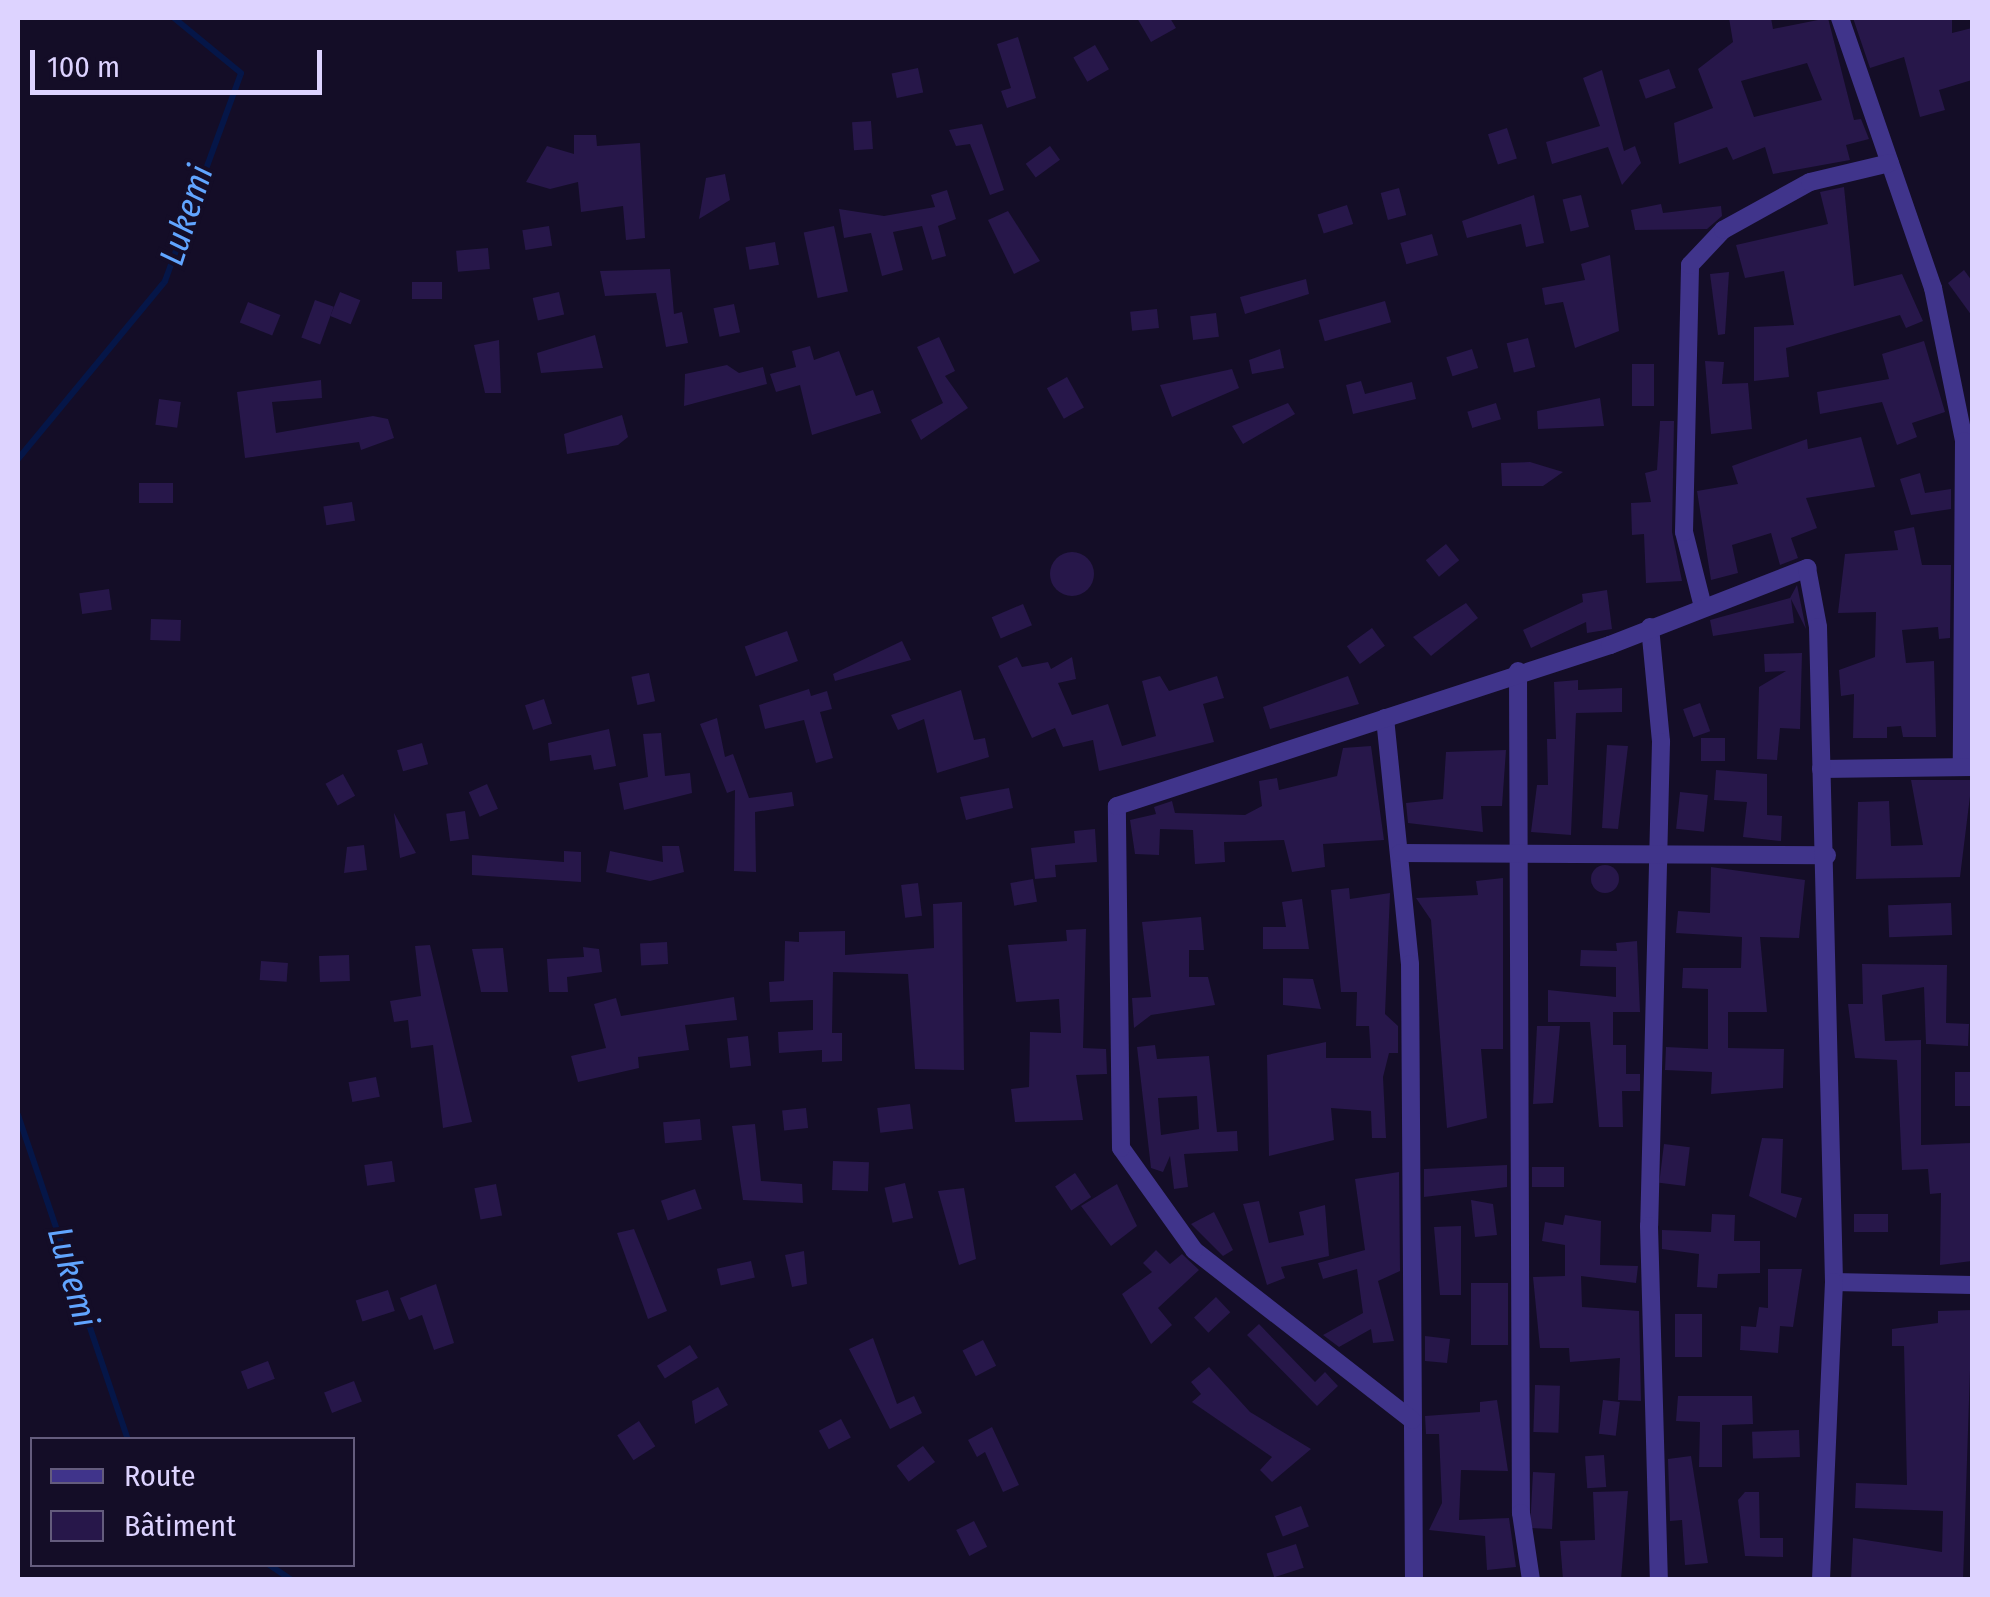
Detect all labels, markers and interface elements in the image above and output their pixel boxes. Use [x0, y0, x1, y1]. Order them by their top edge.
scale bar [35, 30, 328, 92]
text: 100 m [47, 49, 120, 85]
water label: Lukemi [150, 160, 222, 270]
water label: Lukemi [39, 1222, 107, 1332]
legend [30, 1437, 355, 1567]
text: Route [124, 1458, 196, 1494]
text: Bâtiment [124, 1508, 236, 1544]

